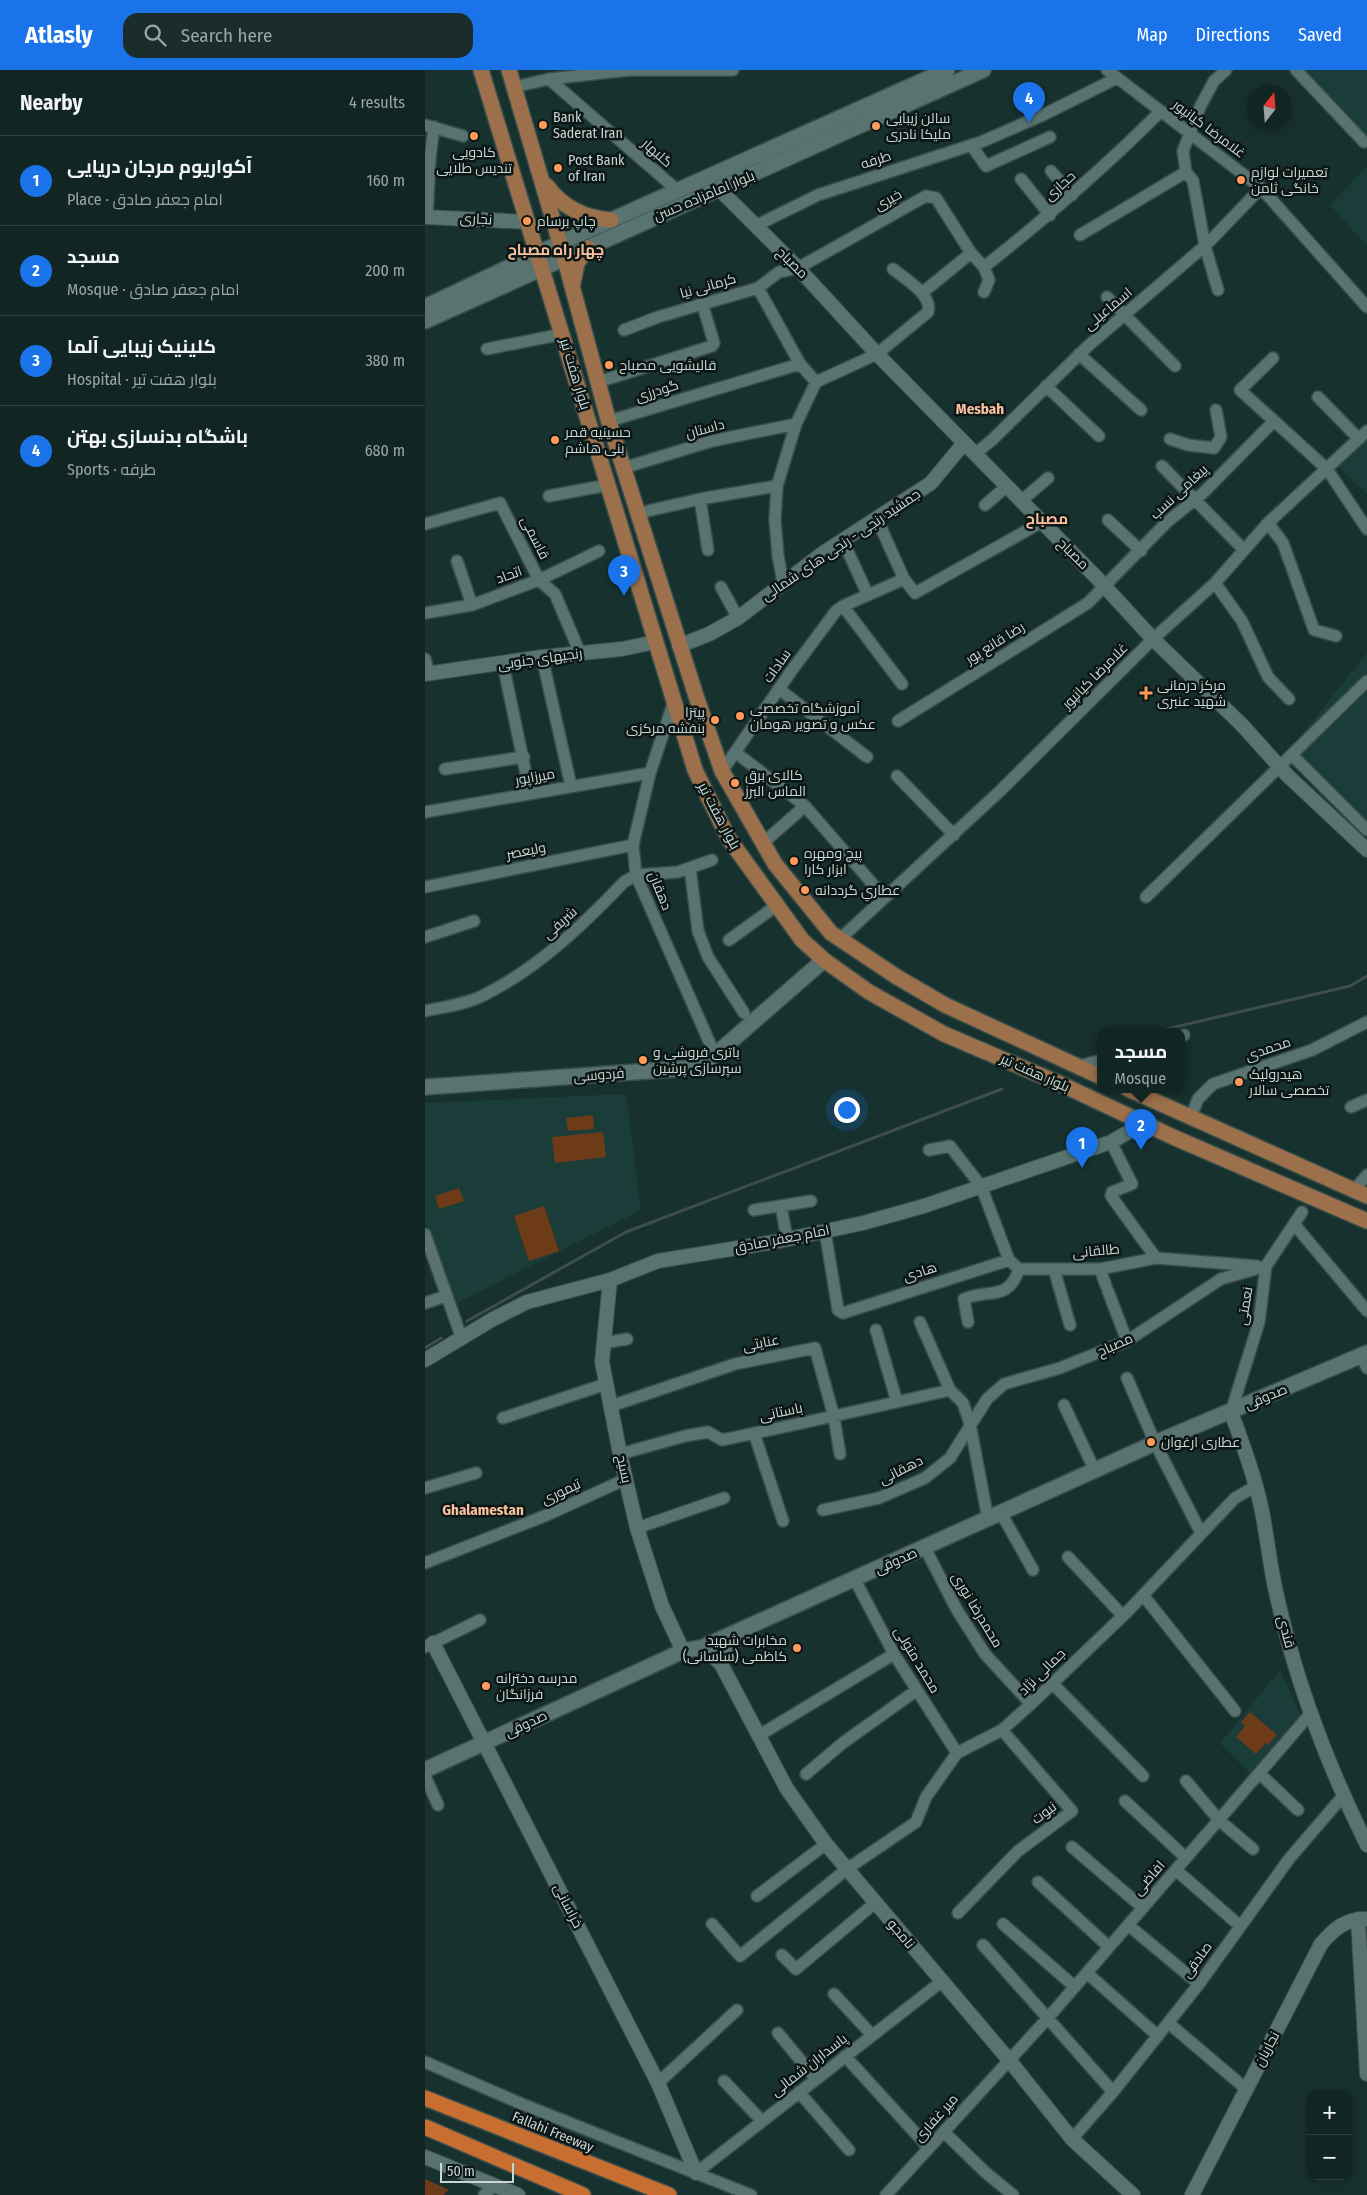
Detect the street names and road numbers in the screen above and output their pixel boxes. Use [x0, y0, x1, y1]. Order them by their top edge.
street label: غلامرضا کیانپور [1168, 96, 1249, 163]
street label: گلبهار [638, 134, 676, 171]
street label: طرفه [859, 147, 893, 173]
street label: بلوار امامزاده حسن [651, 167, 757, 225]
street label: حجازی [1041, 167, 1079, 205]
street label: خیری [871, 186, 905, 214]
street label: نجاری [459, 210, 493, 228]
street label: مصباح [773, 244, 811, 282]
street label: کرمانی نیا [678, 270, 738, 302]
street label: اسماعیلی [1080, 284, 1136, 334]
street label: بلوار هفت تیر [556, 335, 594, 412]
street label: گودرزی [633, 376, 681, 406]
street label: داستان [684, 416, 726, 442]
street label: پیغامی نسب [1147, 461, 1212, 524]
street label: جمشید رنجی - رنجی های شمالی [758, 485, 924, 605]
street label: قاسمی [517, 514, 553, 562]
street label: مصباح [1054, 535, 1092, 573]
street label: اتحاد [493, 562, 525, 588]
street label: رضا قانع پور [961, 618, 1028, 669]
street label: غلامرضا کیانپور [1058, 639, 1132, 714]
street label: رنجیهای جنوبی [497, 645, 583, 673]
street label: سادات [759, 646, 795, 686]
street label: میرزاپور [513, 765, 556, 790]
street label: بلوار هفت تیر [694, 779, 744, 853]
street label: ولیعصر [504, 839, 547, 863]
street label: دهقان [645, 869, 675, 913]
street label: شریفی [539, 903, 581, 943]
street label: محمدی [1243, 1033, 1293, 1065]
street label: بلوار هفت تیر [997, 1050, 1072, 1096]
street label: فردوسی [573, 1065, 625, 1085]
street label: امام جعفر صادق [733, 1221, 831, 1258]
street label: طالقانی [1072, 1240, 1120, 1262]
street label: هادی [901, 1259, 939, 1285]
street label: نعمتی [1234, 1286, 1256, 1326]
street label: مصباح [1095, 1330, 1135, 1360]
street label: عنایتی [741, 1331, 781, 1355]
street label: صدوقی [1242, 1380, 1290, 1414]
street label: باستانی [758, 1399, 804, 1425]
street label: دهقانی [876, 1452, 926, 1488]
street label: بسیح [613, 1453, 635, 1485]
street label: تیموری [539, 1475, 584, 1508]
street label: صدوقی [872, 1544, 920, 1578]
street label: محمدرضا نوری [948, 1569, 1006, 1651]
street label: قندی [1274, 1614, 1298, 1650]
street label: محمد متولی [890, 1623, 944, 1697]
street label: جمالی نژاد [1015, 1645, 1069, 1699]
street label: صدوقی [502, 1707, 550, 1741]
street label: نبوت [1028, 1798, 1060, 1828]
street label: افاضی [1129, 1857, 1169, 1899]
street label: خراسانی [550, 1881, 586, 1931]
street label: نامجو [884, 1916, 918, 1952]
street label: صادقی [1178, 1939, 1216, 1981]
street label: نجاریان [1251, 2029, 1283, 2069]
street label: پاسداران شمالی [767, 2030, 851, 2101]
street label: میر غفاری [910, 2091, 962, 2145]
street label: Fallahi Freeway [510, 2108, 597, 2156]

